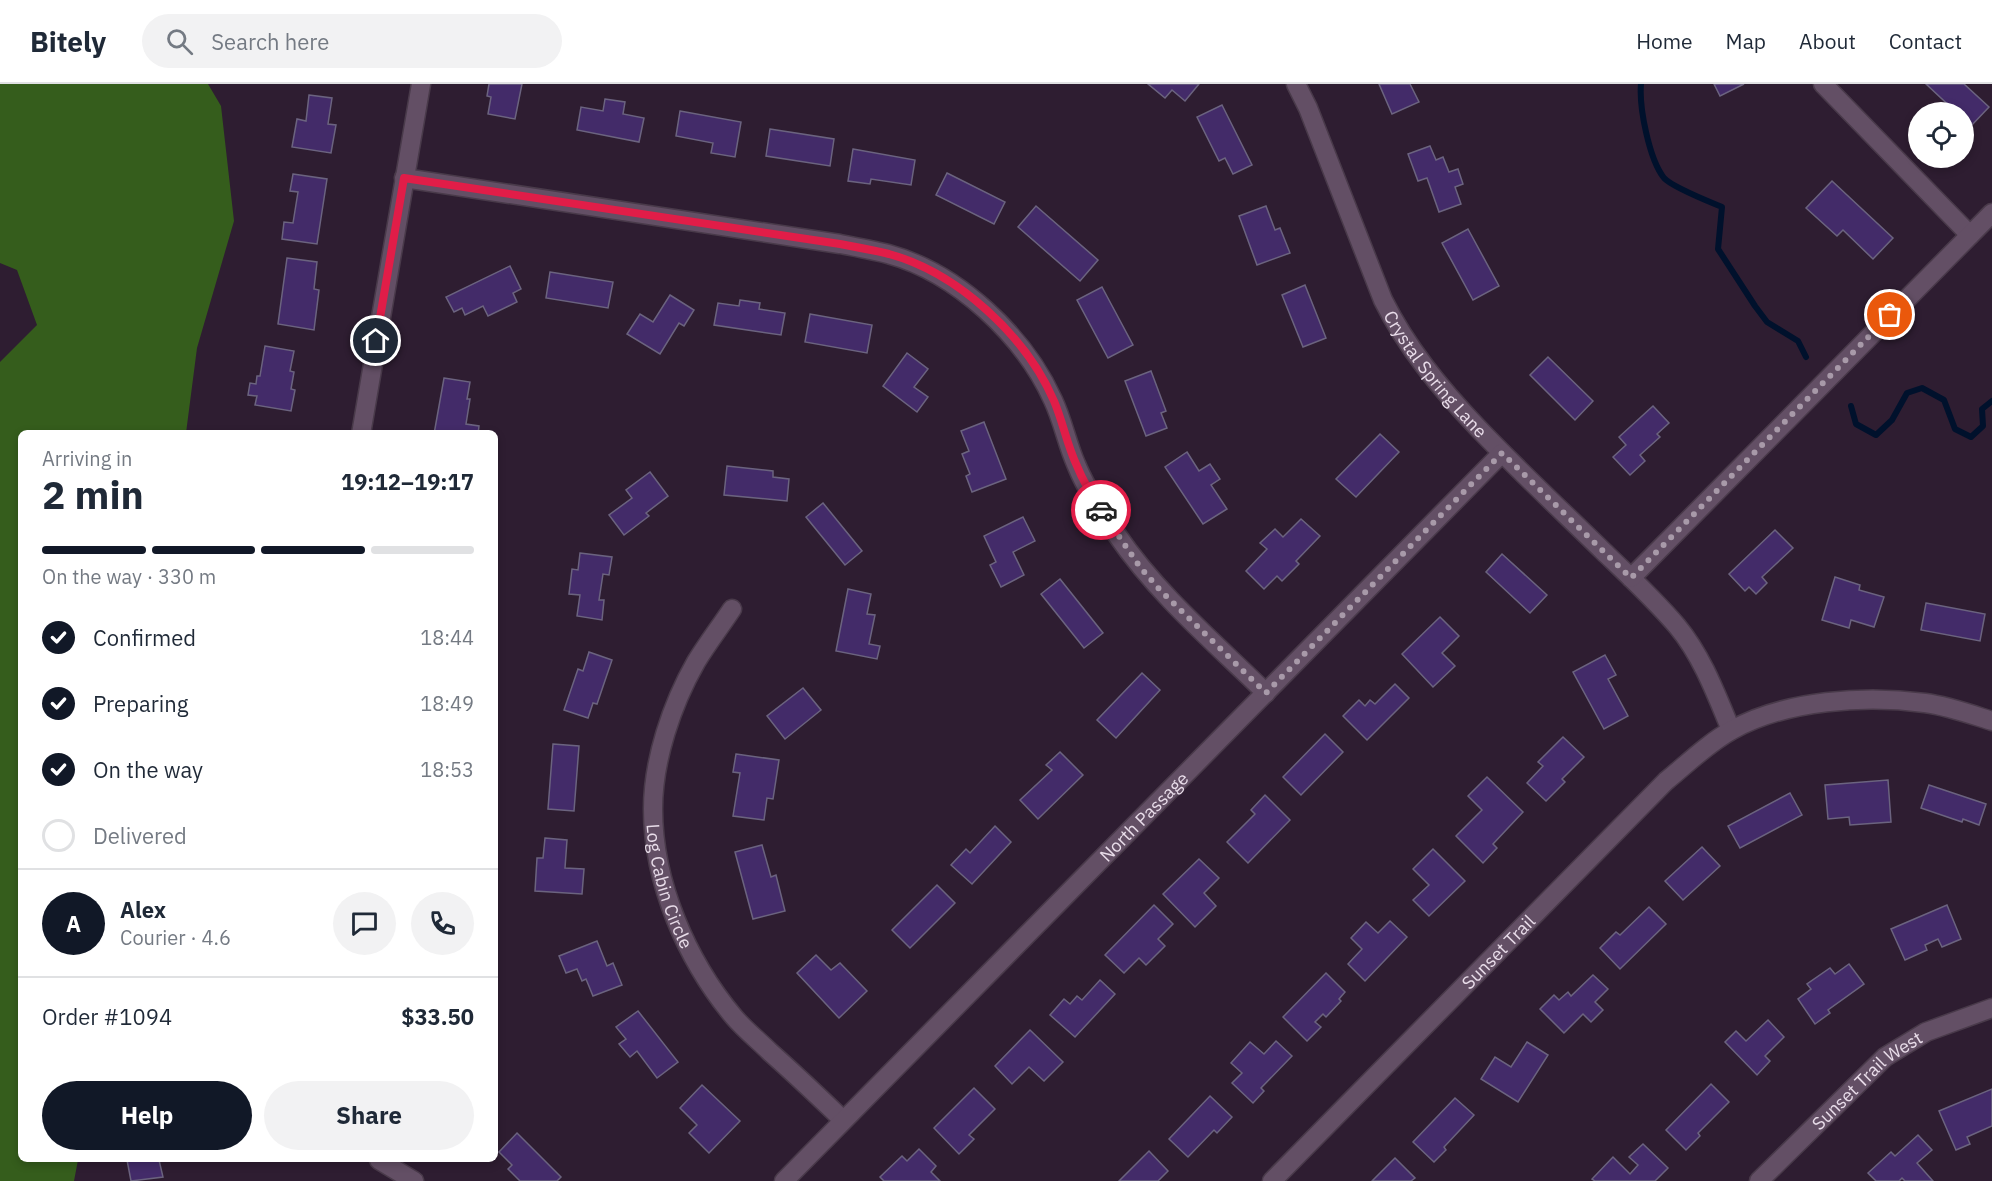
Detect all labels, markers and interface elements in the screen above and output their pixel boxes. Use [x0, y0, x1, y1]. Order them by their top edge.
search box [142, 14, 562, 68]
text: Bitely [30, 23, 106, 60]
icon: search [163, 25, 196, 58]
text: Search here [211, 27, 329, 56]
text: Home [1636, 27, 1693, 55]
text: Map [1726, 27, 1766, 55]
text: About [1799, 27, 1856, 55]
text: Contact [1889, 27, 1962, 55]
map controls [1908, 102, 1974, 168]
button: locate [1908, 102, 1974, 168]
pin [1864, 289, 1915, 340]
icon: bag [1873, 298, 1906, 331]
street label: Crystal Spring Lane [1379, 306, 1492, 442]
pin [350, 315, 401, 366]
icon: home [359, 324, 392, 357]
text: Arriving in [42, 445, 132, 472]
text: 19:12–19:17 [341, 467, 474, 496]
text: 2 min [42, 469, 144, 520]
courier [1071, 480, 1131, 540]
icon: car [1085, 494, 1118, 527]
text: On the way · 330 m [42, 563, 216, 590]
icon: check [42, 621, 75, 654]
text: Confirmed [93, 623, 196, 652]
text: 18:44 [420, 624, 474, 651]
icon: check [42, 687, 75, 720]
text: Preparing [93, 689, 188, 718]
text: 18:49 [420, 690, 474, 717]
icon: check [42, 753, 75, 786]
text: On the way [93, 755, 203, 784]
text: 18:53 [420, 756, 474, 783]
street label: North Passage [1094, 767, 1193, 866]
text: Delivered [93, 821, 187, 850]
street label: Log Cabin Circle [642, 823, 699, 952]
button: chat [333, 892, 396, 955]
button: phone [411, 892, 474, 955]
text: Alex [120, 895, 166, 924]
text: A [66, 909, 81, 938]
street label: Sunset Trail [1456, 910, 1540, 994]
text: Courier · 4.6 [120, 924, 231, 951]
text: Order #1094 [42, 1002, 172, 1031]
text: $33.50 [401, 1002, 474, 1031]
street label: Sunset Trail West [1806, 1026, 1926, 1135]
button: Help [42, 1081, 252, 1150]
button: Share [264, 1081, 474, 1150]

